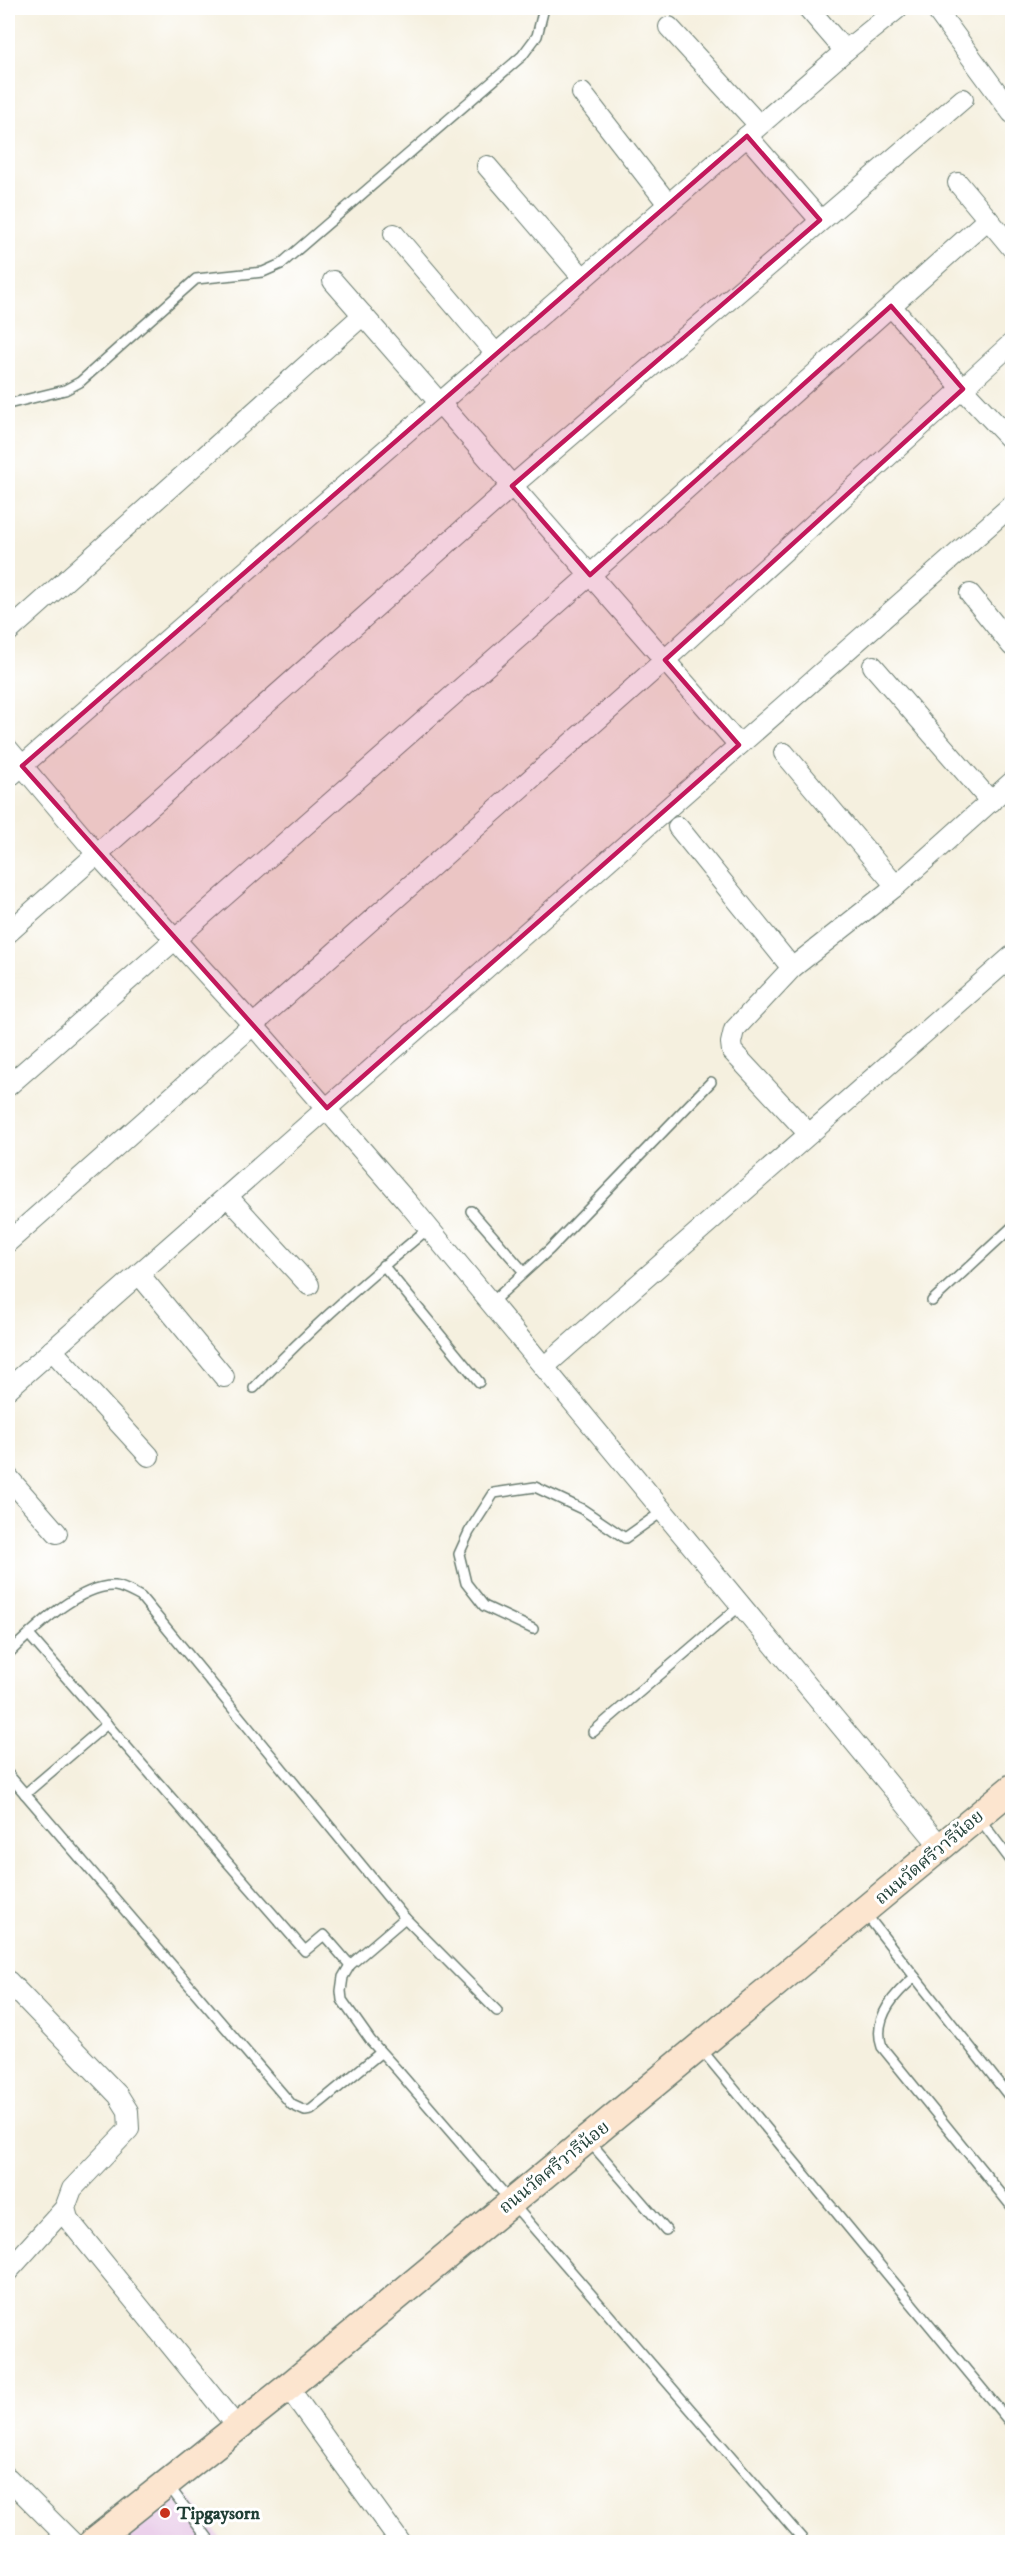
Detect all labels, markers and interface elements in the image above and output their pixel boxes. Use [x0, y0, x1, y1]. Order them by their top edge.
street label: ถนนวัดศรีวารีน้อย [871, 1806, 989, 1910]
street label: ถนนวัดศรีวารีน้อย [495, 2117, 614, 2219]
place label: Tipgaysorn [176, 2503, 260, 2525]
marker: Tipgaysorn [158, 2506, 172, 2520]

